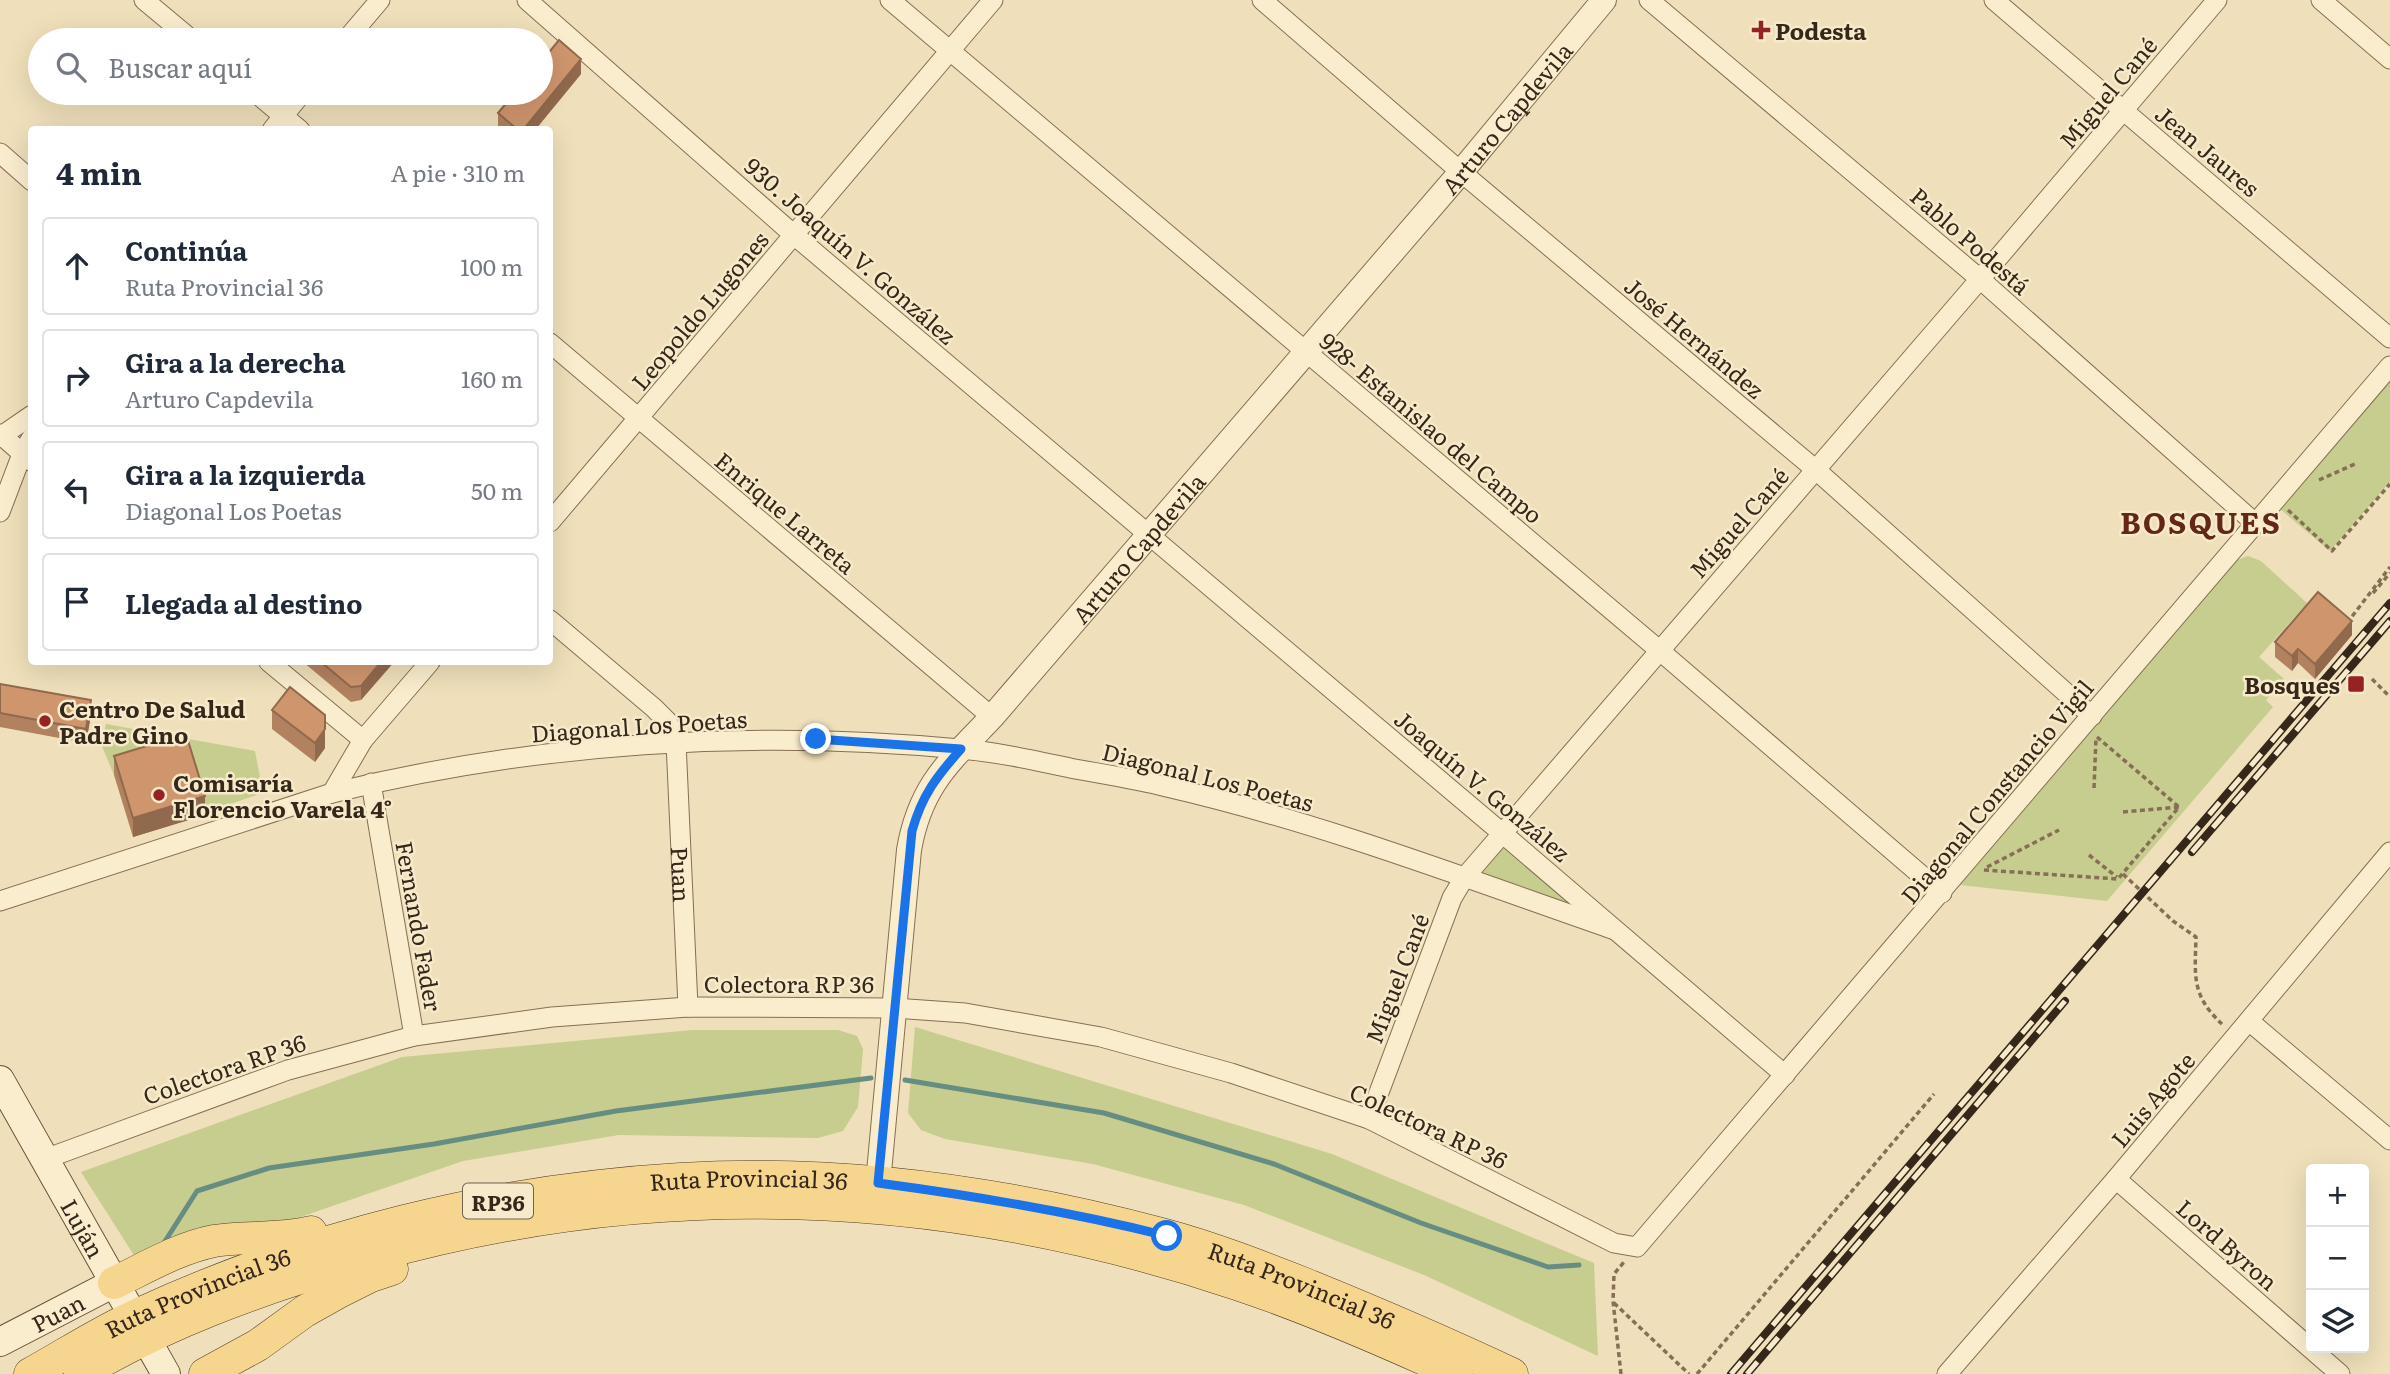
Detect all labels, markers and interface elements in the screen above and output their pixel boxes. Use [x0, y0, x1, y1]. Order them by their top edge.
place label: Podesta [1775, 13, 1867, 47]
marker: Podesta [1753, 22, 1769, 38]
search box [28, 28, 553, 105]
street label: Miguel Cané [2050, 29, 2164, 155]
street label: Arturo Capdevila [1433, 34, 1580, 201]
text: Buscar aquí [108, 47, 252, 86]
icon: search [52, 48, 90, 86]
street label: Jean Jaures [2149, 96, 2267, 204]
street label: 930. Joaquín V. González [738, 149, 964, 351]
text: 4 min [56, 150, 142, 194]
text: A pie · 310 m [391, 155, 525, 189]
street label: Pablo Podestá [1904, 178, 2039, 302]
street label: Leopoldo Lugones [622, 223, 776, 397]
text: Continúa [125, 230, 248, 269]
icon: ahead [58, 247, 96, 285]
text: 100 m [460, 249, 523, 283]
street label: José Hernández [1618, 268, 1772, 406]
text: Ruta Provincial 36 [125, 269, 323, 303]
street label: 928- Estanislao del Campo [1313, 323, 1551, 531]
text: Gira a la derecha [125, 342, 345, 381]
icon: right [58, 359, 96, 397]
text: 160 m [461, 361, 523, 395]
text: Arturo Capdevila [125, 381, 314, 415]
street label: Enrique Larreta [708, 443, 864, 581]
text: Gira a la izquierda [125, 454, 366, 493]
street label: Miguel Cané [1680, 459, 1796, 585]
street label: Arturo Capdevila [1063, 464, 1213, 630]
icon: left [58, 471, 96, 509]
text: 50 m [471, 473, 523, 507]
text: Diagonal Los Poetas [125, 493, 342, 527]
district label: BOSQUES [2120, 499, 2282, 543]
icon: arrive [58, 583, 96, 621]
text: Llegada al destino [125, 583, 362, 622]
place label: Bosques [2244, 667, 2340, 701]
street label: Diagonal Constancio Vigil [1892, 671, 2100, 911]
marker: Bosques [2346, 674, 2366, 694]
place label: Centro De Salud Padre Gino [59, 691, 246, 751]
street label: Diagonal Los Poetas [530, 700, 748, 750]
street label: Joaquín V. González [1388, 701, 1578, 869]
marker: Centro De Salud Padre Gino [37, 713, 53, 729]
route end [800, 723, 831, 754]
street label: Diagonal Los Poetas [1099, 733, 1317, 819]
place label: Comisaría Florencio Varela 4° [173, 765, 392, 825]
marker: Comisaría Florencio Varela 4° [151, 787, 167, 803]
street label: Fernando Fader [388, 838, 452, 1014]
street label: Puan [664, 846, 700, 903]
street label: Miguel Cané [1356, 908, 1436, 1048]
street label: Colectora RP 36 [704, 966, 874, 1000]
street label: Colectora RP 36 [138, 1024, 310, 1112]
street label: Luis Agote [2102, 1044, 2202, 1154]
street label: Colectora RP 36 [1345, 1074, 1513, 1176]
street label: Ruta Provincial 36 [648, 1160, 849, 1198]
map controls [2306, 1164, 2369, 1353]
button: + [2306, 1164, 2369, 1227]
road number: RP36 [463, 1184, 533, 1218]
street label: Lord Byron [2170, 1190, 2286, 1298]
street label: Luján [53, 1192, 114, 1264]
route start [1151, 1220, 1182, 1251]
button: − [2306, 1227, 2369, 1290]
street label: Ruta Provincial 36 [1204, 1232, 1400, 1337]
street label: Ruta Provincial 36 [98, 1238, 295, 1345]
street label: Puan [25, 1284, 90, 1340]
button: layers [2306, 1290, 2369, 1353]

